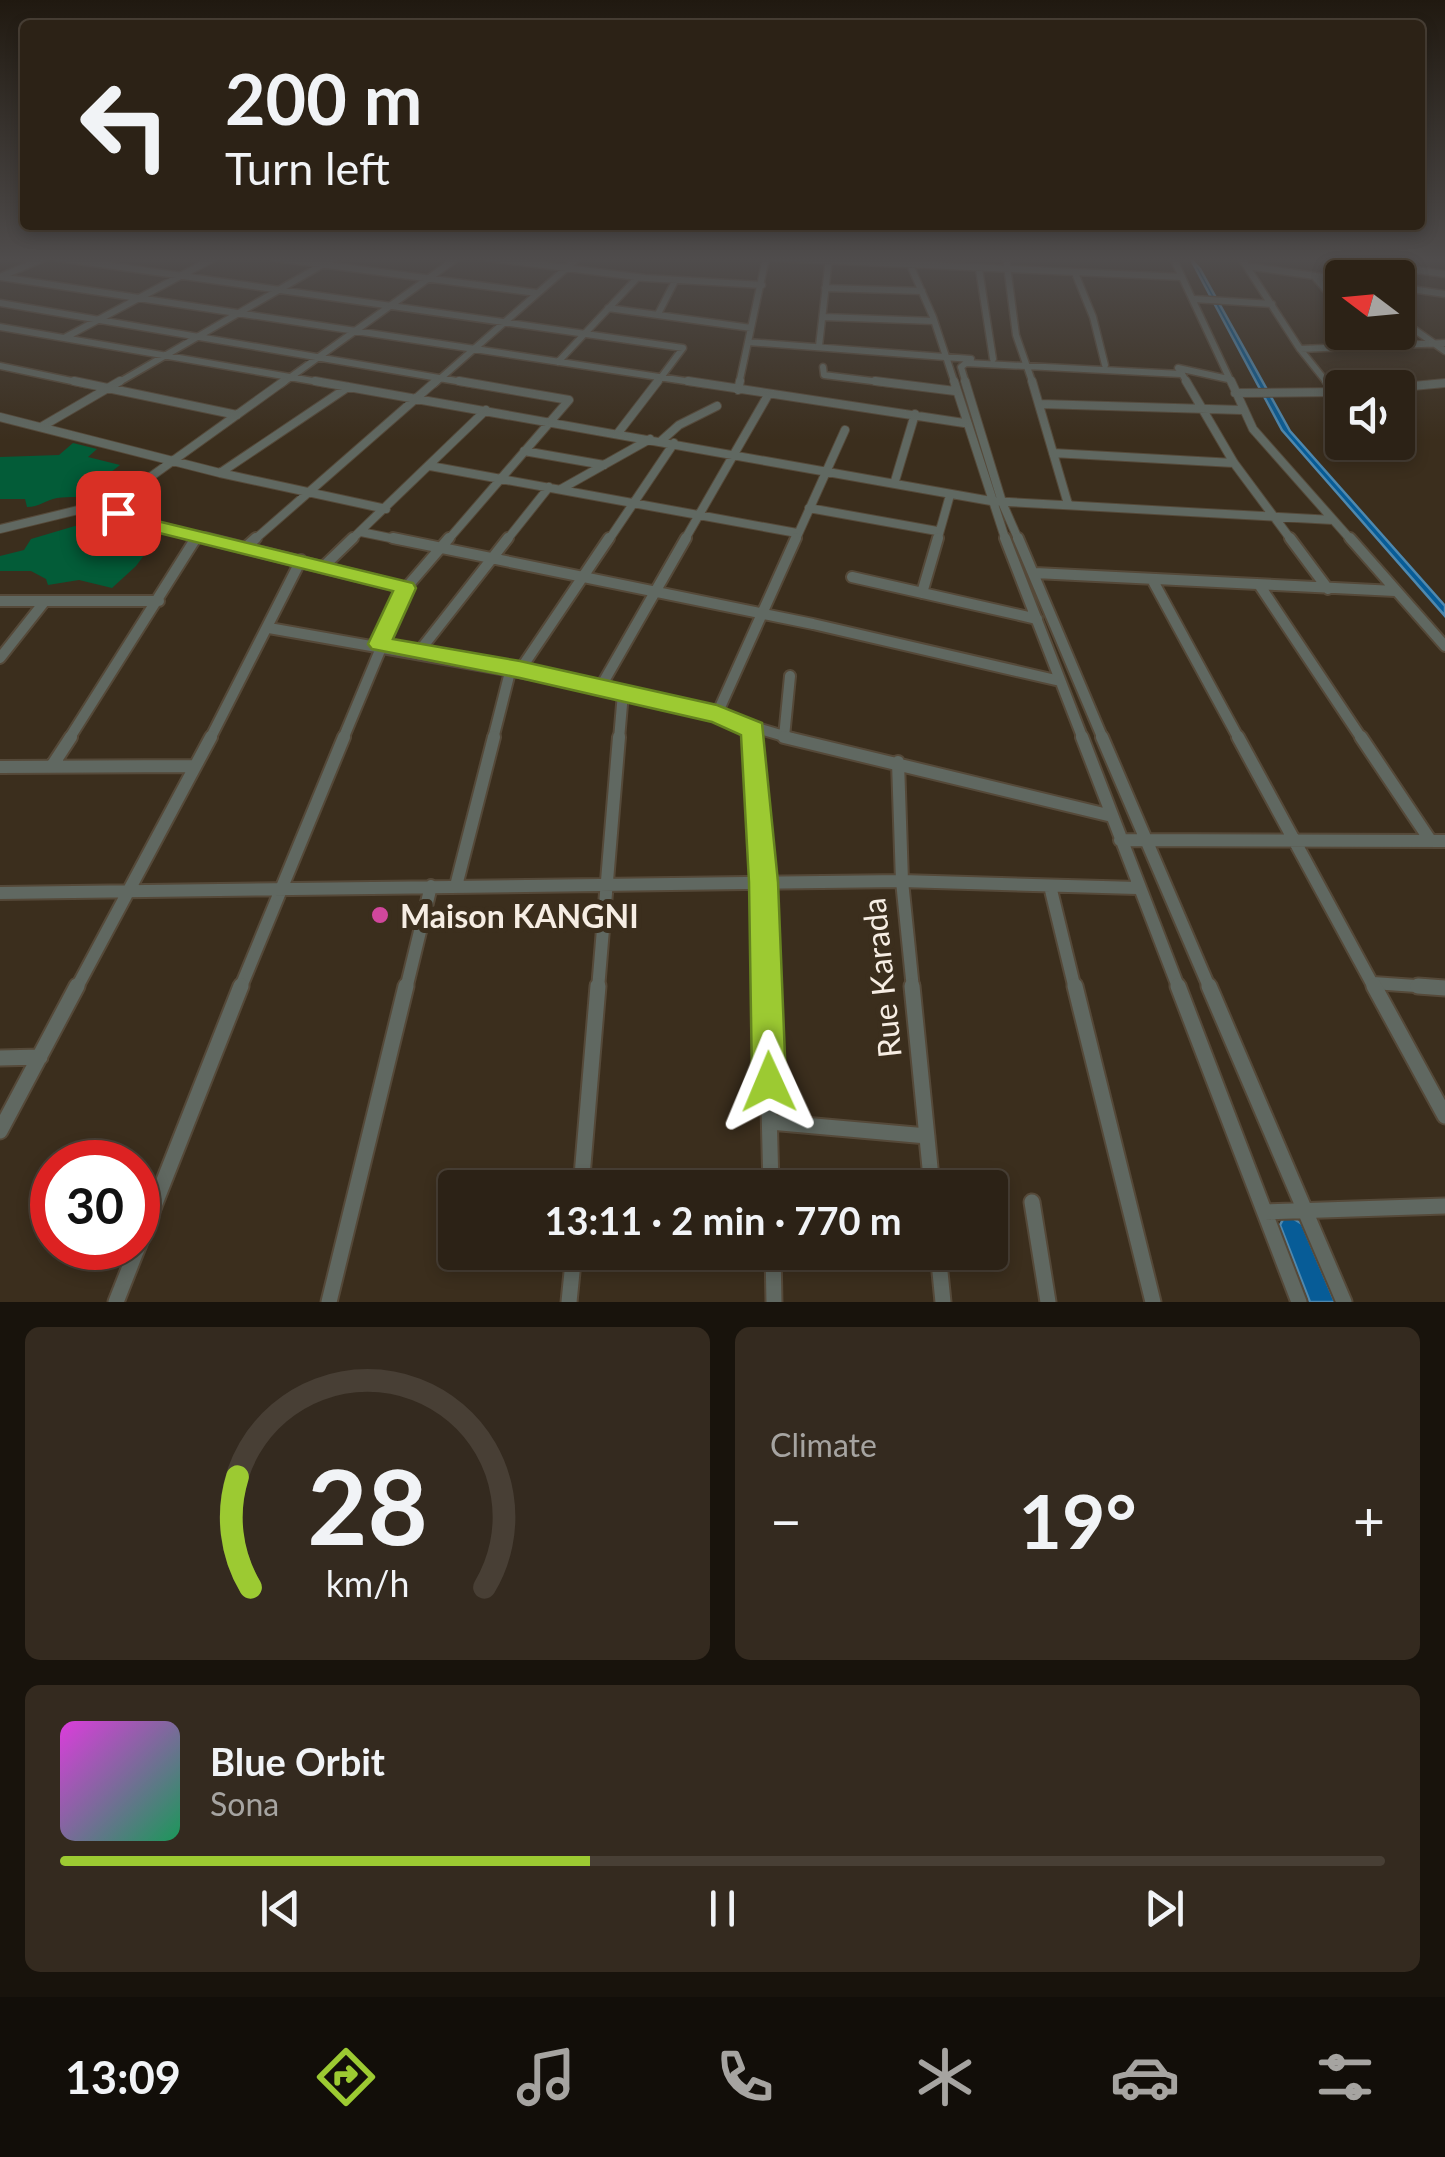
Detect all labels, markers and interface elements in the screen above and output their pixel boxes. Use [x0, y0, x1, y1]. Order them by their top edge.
text: 200 m [225, 56, 422, 140]
icon: left [60, 60, 190, 190]
text: Turn left [225, 141, 390, 195]
north arrow [1325, 260, 1415, 350]
map controls [1325, 260, 1415, 460]
button: sound [1325, 370, 1415, 460]
pin [76, 471, 161, 556]
icon: arrive [91, 486, 146, 541]
place label: Maison KANGNI [400, 896, 639, 935]
street label: Rue Karada [853, 896, 909, 1060]
marker: Maison KANGNI [369, 904, 391, 926]
position arrow [717, 1030, 821, 1134]
speed limit sign: 30 [30, 1140, 160, 1270]
text: 13:11 · 2 min · 770 m [544, 1197, 902, 1243]
text: Climate [770, 1425, 877, 1464]
text: 28 [307, 1442, 428, 1567]
text: 19° [1018, 1475, 1137, 1565]
text: − [770, 1487, 802, 1553]
text: + [1353, 1487, 1385, 1553]
text: km/h [326, 1562, 409, 1605]
text: Blue Orbit [210, 1738, 385, 1784]
text: Sona [210, 1784, 279, 1823]
icon: previous [253, 1881, 308, 1936]
icon: pause [695, 1881, 750, 1936]
icon: next [1137, 1881, 1192, 1936]
icon: directions [311, 2042, 381, 2112]
icon: music [511, 2042, 581, 2112]
icon: phone [710, 2042, 780, 2112]
icon: climate [910, 2042, 980, 2112]
icon: car [1110, 2042, 1180, 2112]
icon: filters [1310, 2042, 1380, 2112]
text: 13:09 [65, 2050, 181, 2104]

